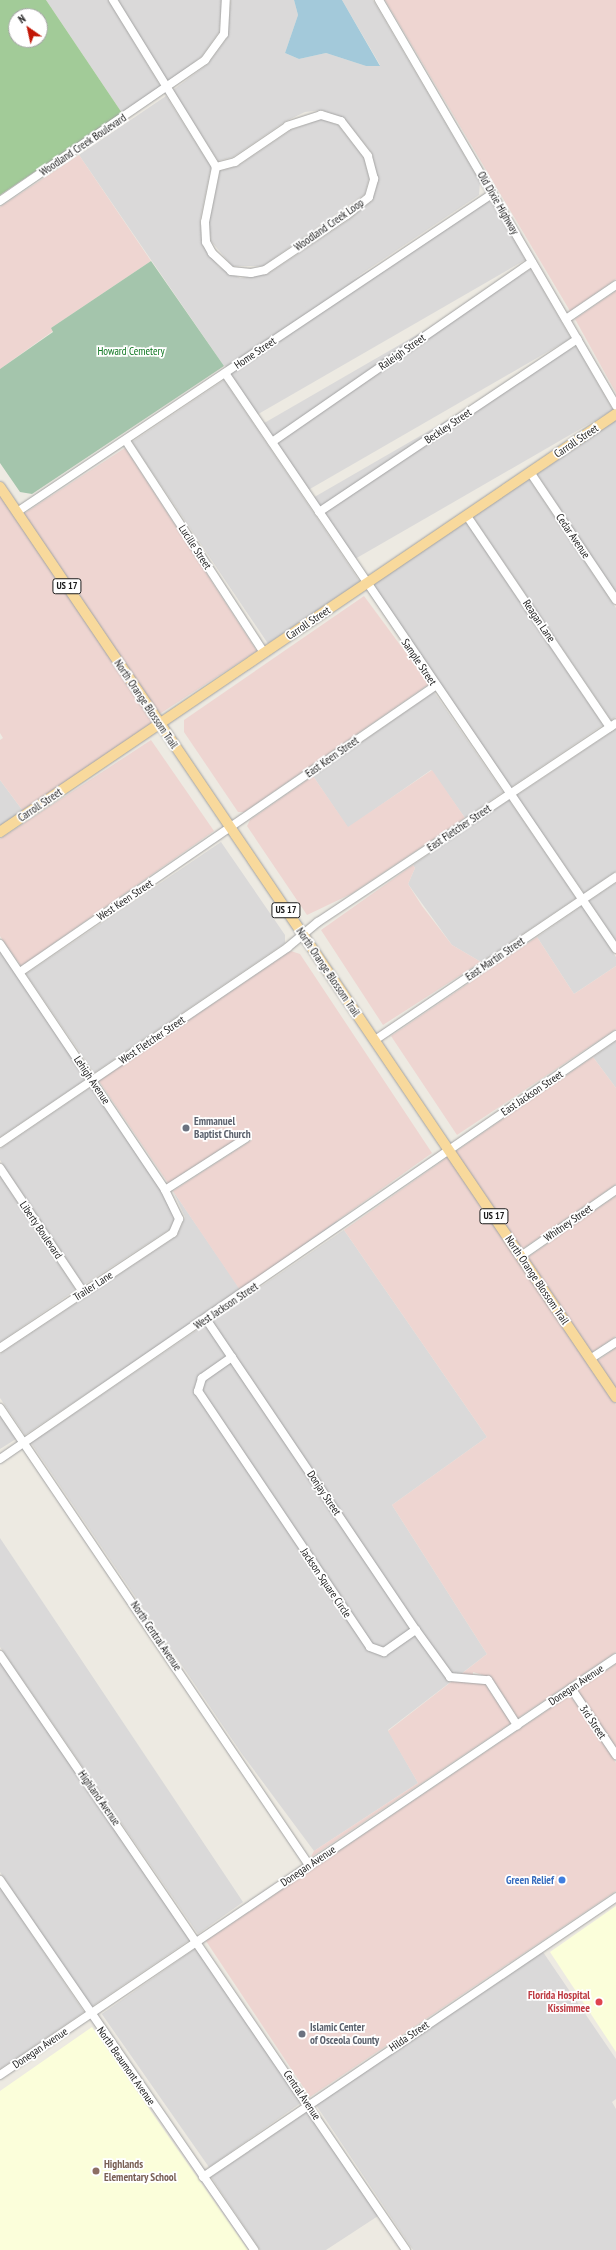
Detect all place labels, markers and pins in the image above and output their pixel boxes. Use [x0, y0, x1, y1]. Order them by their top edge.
place label: Emmanuel Baptist Church [194, 1115, 251, 1141]
marker: Emmanuel Baptist Church [181, 1123, 191, 1133]
place label: Green Relief [506, 1873, 554, 1887]
marker: Green Relief [557, 1875, 567, 1885]
place label: Florida Hospital Kissimmee [528, 1989, 590, 2015]
marker: Florida Hospital Kissimmee [593, 1996, 605, 2008]
place label: Islamic Center of Osceola County [310, 2021, 380, 2047]
marker: Islamic Center of Osceola County [297, 2029, 307, 2039]
place label: Highlands Elementary School [104, 2158, 177, 2184]
marker: Highlands Elementary School [91, 2166, 101, 2176]

